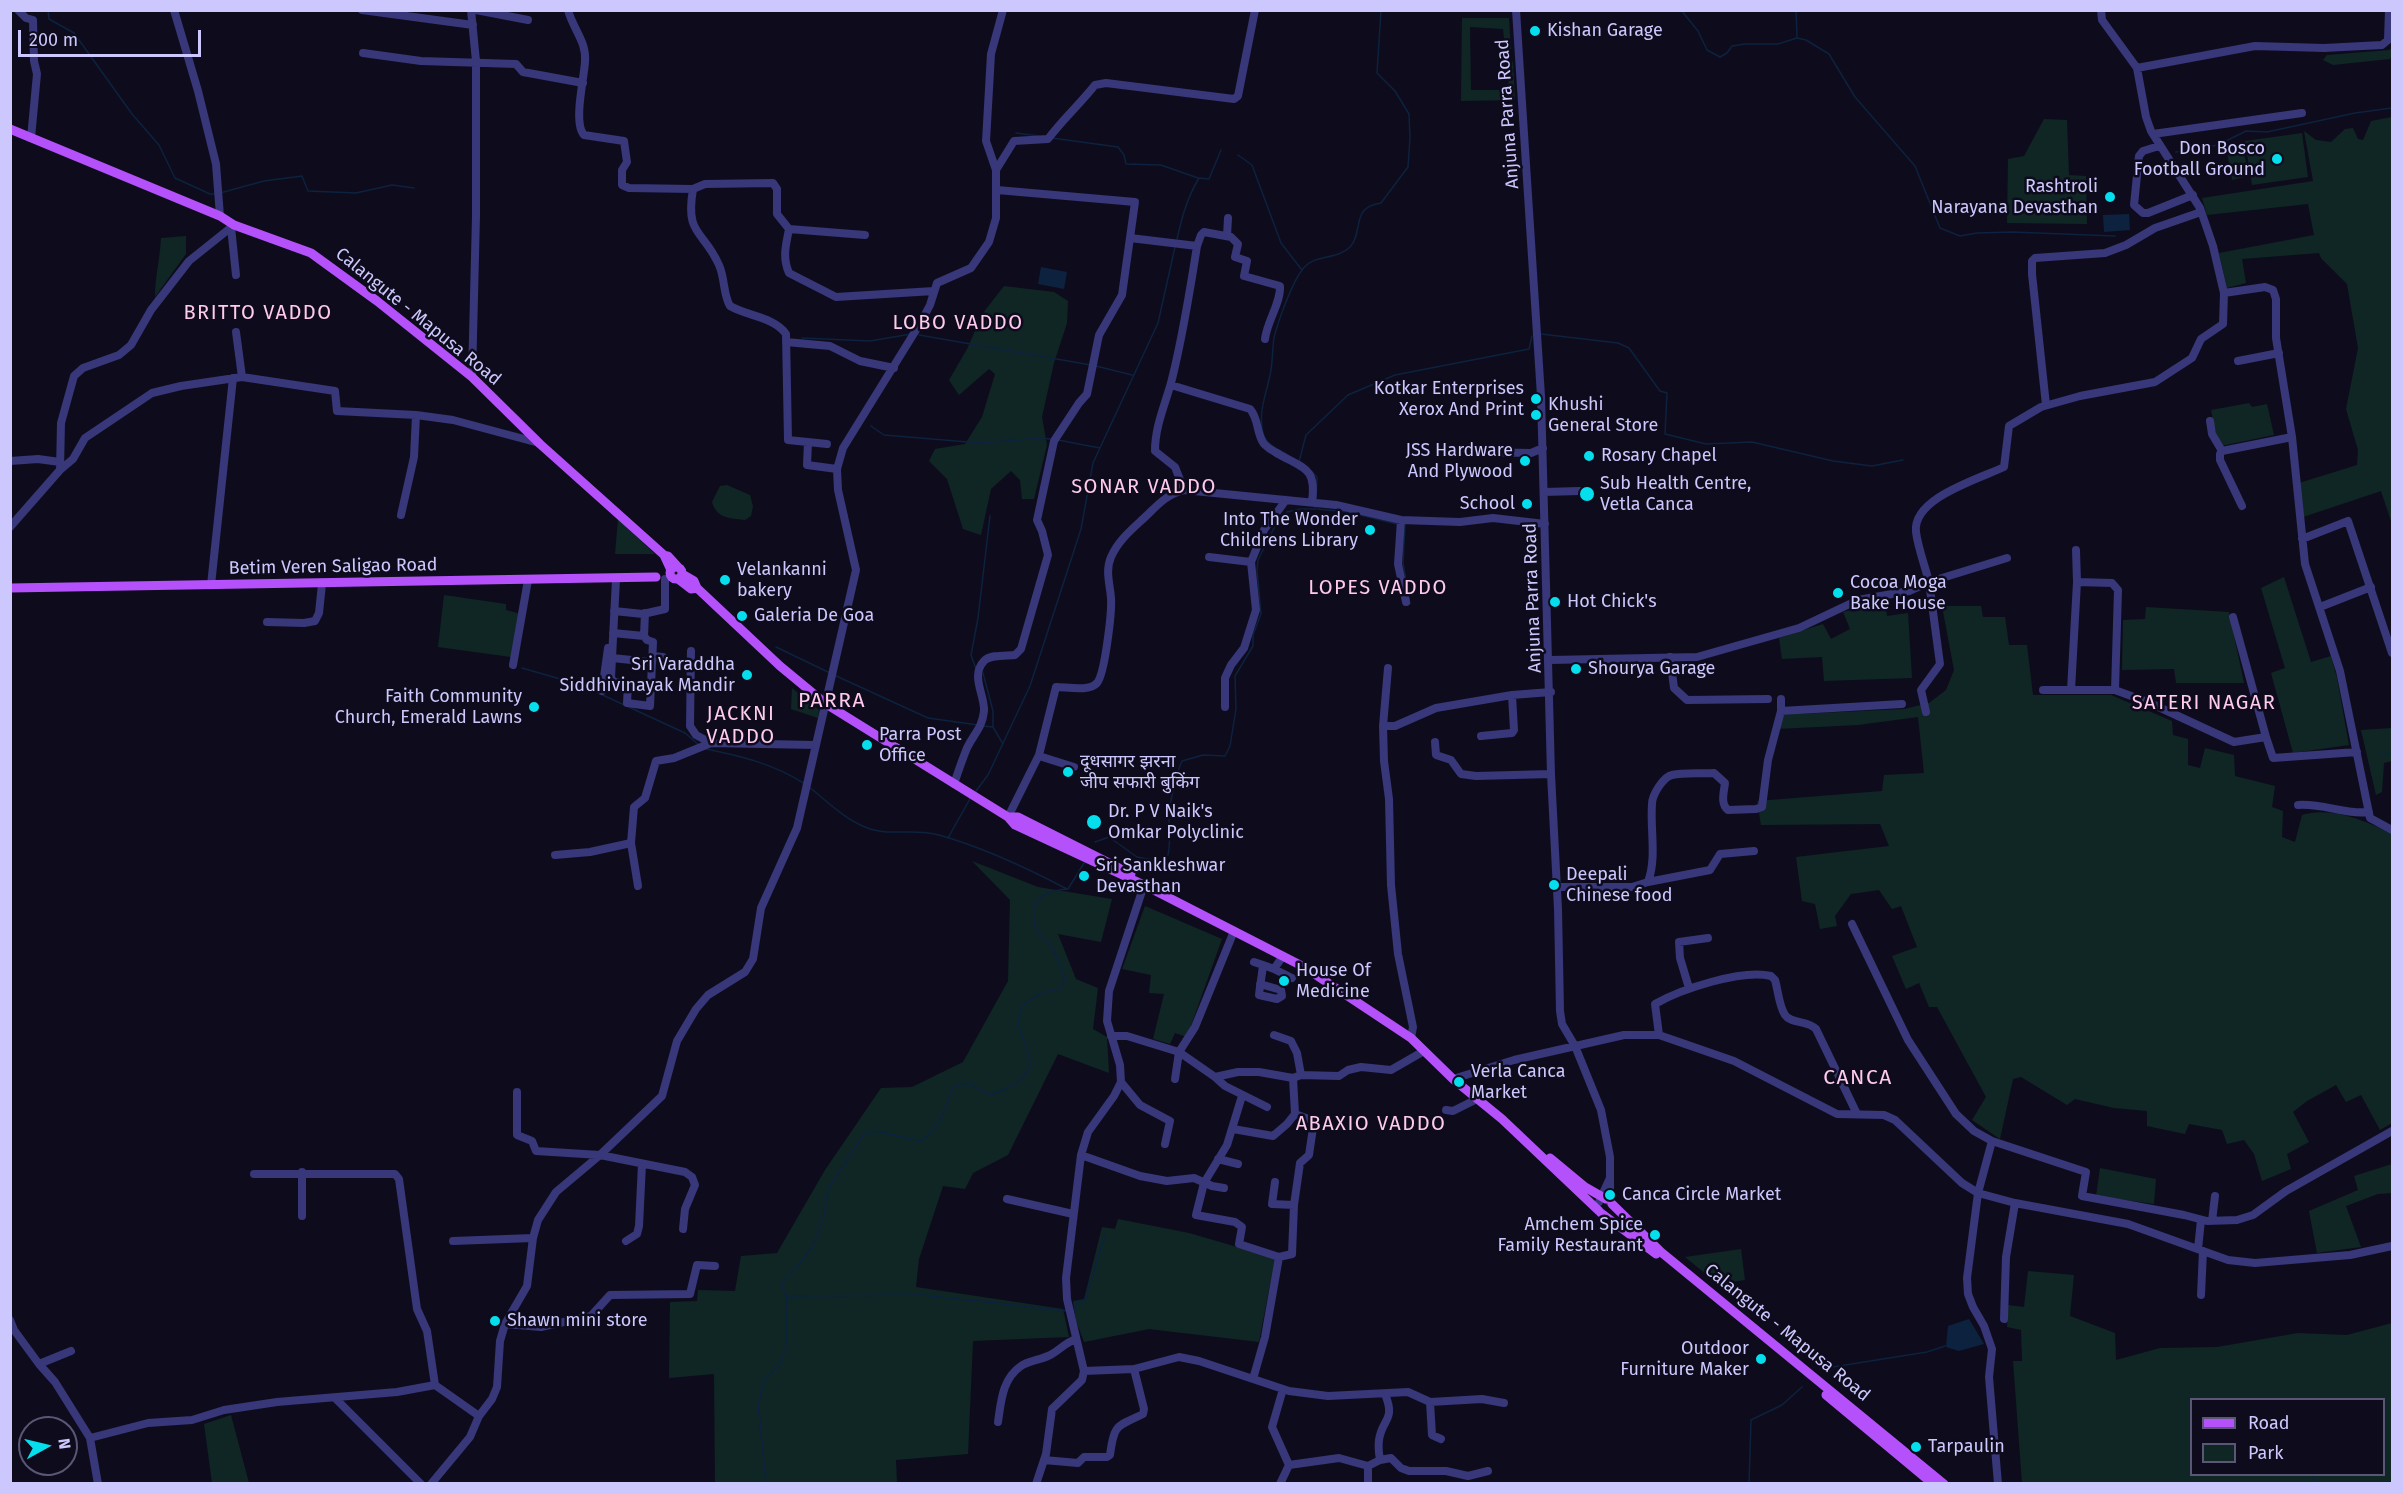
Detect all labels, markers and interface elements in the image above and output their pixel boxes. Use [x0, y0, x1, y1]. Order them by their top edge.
scale bar [21, 18, 204, 56]
place label: Kishan Garage [1547, 20, 1663, 42]
marker: Kishan Garage [1528, 24, 1542, 38]
text: 200 m [29, 29, 78, 51]
street label: Anjuna Parra Road [1492, 38, 1524, 190]
place label: Don Bosco Football Ground [2134, 138, 2265, 180]
marker: Don Bosco Football Ground [2270, 152, 2284, 166]
place label: Rashtroli Narayana Devasthan [1931, 176, 2098, 219]
marker: Rashtroli Narayana Devasthan [2103, 190, 2117, 204]
street label: Calangute - Mapusa Road [331, 244, 505, 390]
district label: BRITTO VADDO [183, 301, 333, 325]
district label: LOBO VADDO [892, 311, 1024, 335]
place label: Kotkar Enterprises Xerox And Print [1374, 378, 1524, 420]
marker: Kotkar Enterprises Xerox And Print [1529, 392, 1543, 406]
place label: Khushi General Store [1548, 394, 1658, 436]
marker: Khushi General Store [1529, 408, 1543, 422]
place label: JSS Hardware And Plywood [1405, 440, 1513, 482]
place label: Rosary Chapel [1601, 445, 1717, 467]
marker: Rosary Chapel [1582, 449, 1596, 463]
marker: JSS Hardware And Plywood [1518, 454, 1532, 468]
place label: Sub Health Centre, Vetla Canca [1600, 473, 1751, 516]
district label: SONAR VADDO [1071, 475, 1217, 499]
marker: Sub Health Centre, Vetla Canca [1578, 485, 1596, 503]
place label: School [1460, 493, 1515, 515]
marker: School [1520, 497, 1534, 511]
place label: Into The Wonder Childrens Library [1220, 509, 1358, 552]
marker: Into The Wonder Childrens Library [1363, 523, 1377, 537]
street label: Anjuna Parra Road [1520, 523, 1546, 673]
street label: Betim Veren Saligao Road [228, 554, 438, 580]
place label: Velankanni bakery [737, 559, 827, 602]
place label: Cocoa Moga Bake House [1850, 572, 1947, 614]
marker: Velankanni bakery [718, 573, 732, 587]
district label: LOPES VADDO [1308, 576, 1448, 600]
marker: Cocoa Moga Bake House [1831, 586, 1845, 600]
place label: Hot Chick's [1567, 591, 1657, 613]
marker: Hot Chick's [1548, 595, 1562, 609]
place label: Galeria De Goa [754, 605, 874, 627]
marker: Galeria De Goa [735, 609, 749, 623]
place label: Sri Varaddha Siddhivinayak Mandir [559, 654, 735, 696]
place label: Shourya Garage [1588, 658, 1715, 680]
marker: Shourya Garage [1569, 662, 1583, 676]
marker: Sri Varaddha Siddhivinayak Mandir [740, 668, 754, 682]
place label: Faith Community Church, Emerald Lawns [335, 686, 522, 728]
district label: PARRA [798, 688, 866, 714]
district label: SATERI NAGAR [2132, 691, 2276, 715]
marker: Faith Community Church, Emerald Lawns [527, 700, 541, 714]
district label: JACKNI VADDO [706, 702, 776, 749]
place label: Parra Post Office [879, 724, 961, 766]
marker: Parra Post Office [860, 738, 874, 752]
place label: दूधसागर झरना जीप सफारी बुकिंग [1080, 751, 1199, 794]
marker: दूधसागर झरना जीप सफारी बुकिंग [1061, 765, 1075, 779]
place label: Dr. P V Naik's Omkar Polyclinic [1108, 801, 1244, 844]
marker: Dr. P V Naik's Omkar Polyclinic [1085, 813, 1103, 831]
place label: Sri Sankleshwar Devasthan [1096, 855, 1225, 898]
place label: Deepali Chinese food [1566, 864, 1673, 906]
marker: Sri Sankleshwar Devasthan [1077, 869, 1091, 883]
marker: Deepali Chinese food [1547, 878, 1561, 892]
place label: House Of Medicine [1296, 960, 1371, 1002]
marker: House Of Medicine [1277, 974, 1291, 988]
place label: Verla Canca Market [1471, 1061, 1566, 1104]
district label: CANCA [1823, 1065, 1893, 1091]
marker: Verla Canca Market [1452, 1075, 1466, 1089]
district label: ABAXIO VADDO [1296, 1112, 1446, 1136]
place label: Canca Circle Market [1622, 1184, 1781, 1206]
marker: Canca Circle Market [1603, 1188, 1617, 1202]
place label: Amchem Spice Family Restaurant [1498, 1214, 1643, 1256]
marker: Amchem Spice Family Restaurant [1648, 1228, 1662, 1242]
street label: Calangute - Mapusa Road [1700, 1260, 1874, 1406]
place label: Shawn mini store [507, 1310, 648, 1332]
marker: Shawn mini store [488, 1314, 502, 1328]
place label: Outdoor Furniture Maker [1620, 1338, 1749, 1380]
marker: Outdoor Furniture Maker [1754, 1352, 1768, 1366]
legend [2190, 1398, 2385, 1476]
text: Road [2248, 1412, 2290, 1434]
north arrow [18, 1416, 78, 1476]
place label: Tarpaulin [1928, 1436, 2005, 1458]
text: N [54, 1437, 74, 1450]
marker: Tarpaulin [1909, 1440, 1923, 1454]
text: Park [2248, 1442, 2283, 1464]

